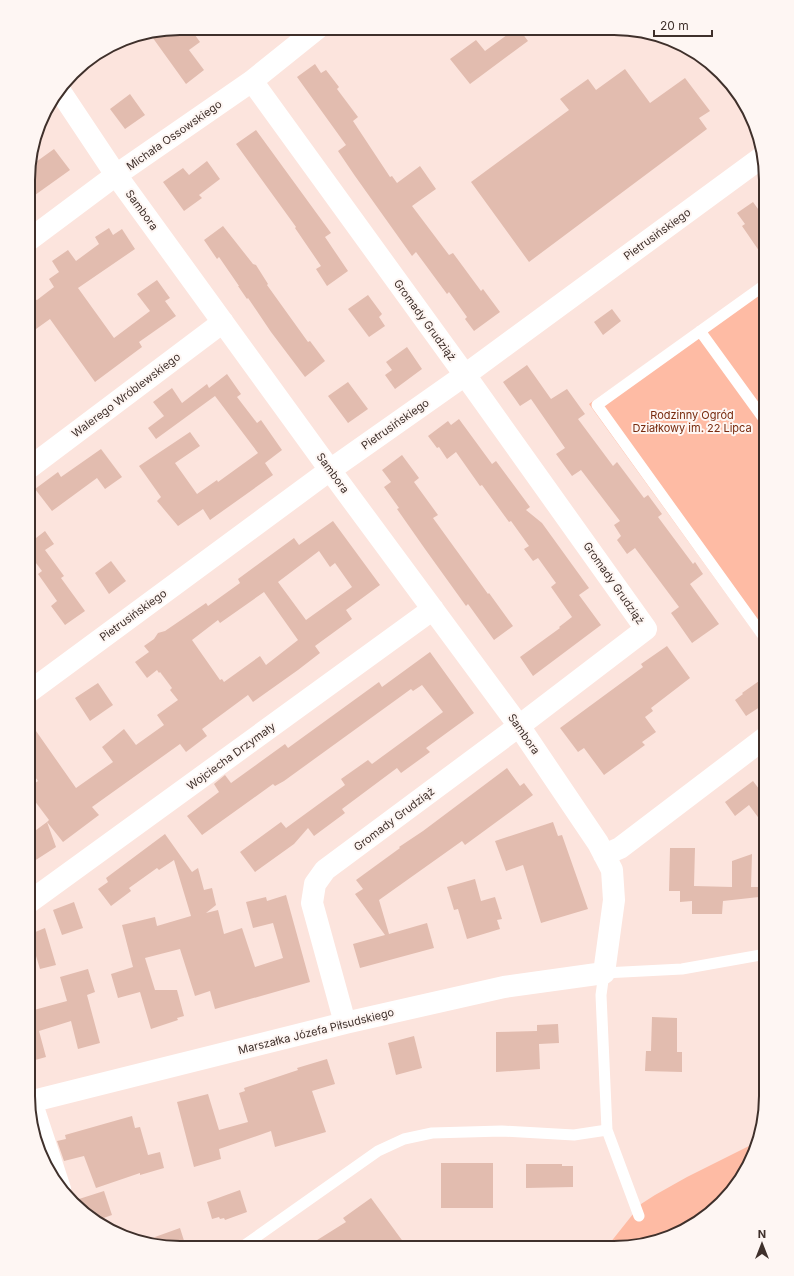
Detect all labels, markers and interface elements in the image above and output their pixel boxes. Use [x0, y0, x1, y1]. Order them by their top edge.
scale bar [654, 12, 712, 38]
text: 20 m [660, 18, 689, 33]
street label: Michała Ossowskiego [124, 97, 225, 173]
street label: Sambora [123, 187, 161, 233]
street label: Pietrusińskiego [621, 205, 694, 263]
street label: Gromady Grudziąż [391, 277, 459, 363]
street label: Walerego Wróblewskiego [69, 349, 183, 440]
street label: Pietrusińskiego [358, 395, 432, 453]
park label: Rodzinny Ogród Działkowy im. 22 Lipca [632, 408, 752, 435]
street label: Sambora [314, 450, 352, 496]
street label: Gromady Grudziąż [580, 539, 648, 627]
street label: Pietrusińskiego [97, 586, 170, 644]
street label: Sambora [505, 711, 543, 757]
street label: Wojciecha Drzymały [184, 719, 278, 793]
street label: Gromady Grudziąż [351, 784, 437, 854]
street label: Marszałka Józefa Piłsudskiego [237, 1005, 396, 1057]
north arrow [742, 1224, 782, 1264]
text: N [758, 1227, 766, 1241]

